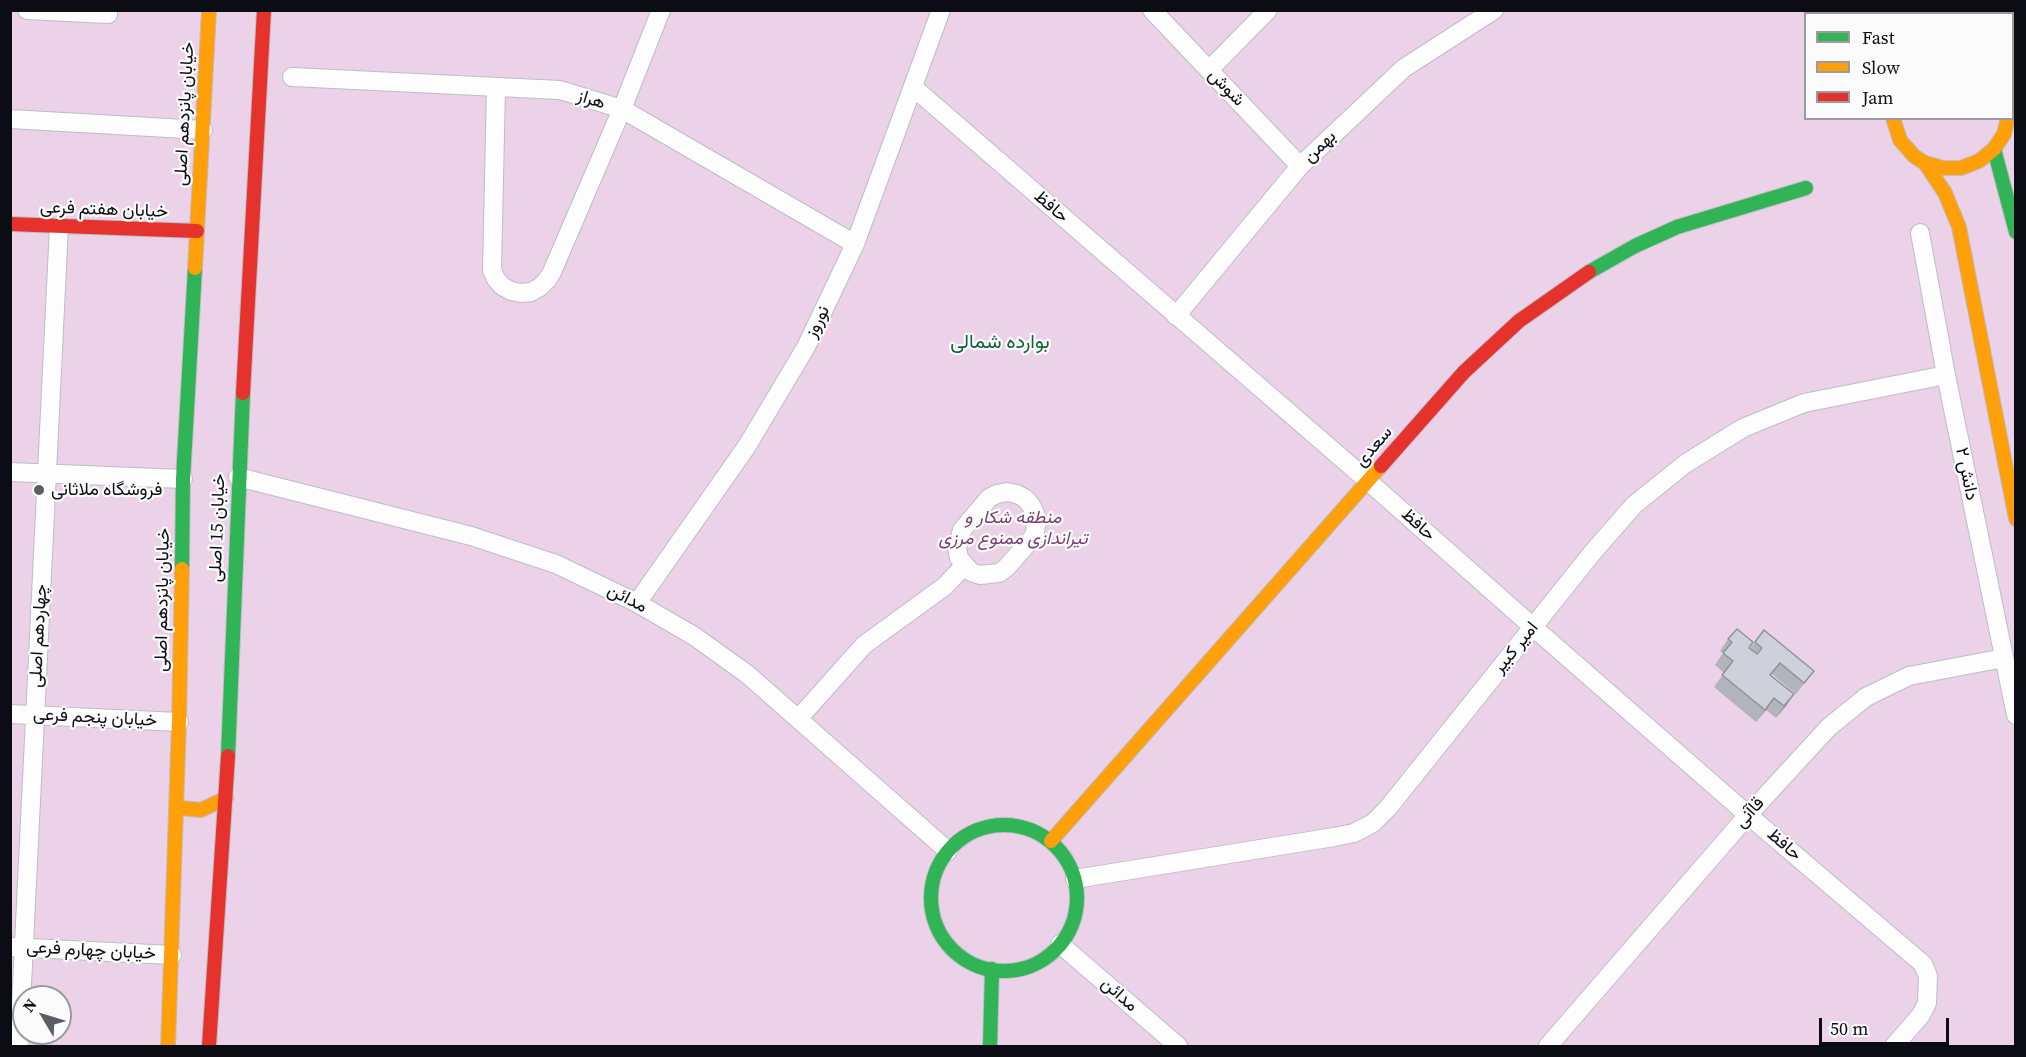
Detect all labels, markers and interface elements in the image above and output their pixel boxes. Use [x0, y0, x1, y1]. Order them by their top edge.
legend [1804, 12, 2014, 120]
text: Fast [1862, 25, 1895, 50]
street label: خیابان پانزدهم اصلی [170, 42, 200, 186]
text: Slow [1862, 55, 1900, 80]
street label: شوش [1203, 65, 1249, 111]
street label: هراز [574, 85, 608, 115]
text: Jam [1862, 85, 1894, 110]
street label: بهمن [1299, 126, 1341, 168]
street label: حافظ [1029, 186, 1073, 228]
street label: خیابان هفتم فرعی [40, 197, 168, 223]
street label: نوروز [801, 302, 835, 342]
district label: بوارده شمالی [950, 331, 1050, 355]
street label: سعدی [1351, 422, 1397, 472]
street label: دانش ۲ [1950, 445, 1982, 503]
street label: خیابان 15 اصلی [205, 473, 231, 583]
place label: فروشگاه ملاثانی [51, 479, 163, 501]
marker: فروشگاه ملاثانی [32, 483, 46, 497]
street label: حافظ [1396, 504, 1440, 546]
park label: منطقه شکار و تیراندازی ممنوع مرزی [939, 507, 1087, 550]
street label: خیابان پانزدهم اصلی [151, 528, 175, 672]
street label: مدائن [603, 580, 651, 618]
street label: چهاردهم اصلی [25, 584, 53, 688]
street label: امیر کبیر [1489, 618, 1543, 678]
street label: خیابان پنجم فرعی [32, 704, 158, 732]
street label: قاآنی [1731, 793, 1769, 833]
street label: حافظ [1762, 824, 1806, 866]
street label: خیابان چهارم فرعی [26, 937, 156, 965]
street label: مدائن [1096, 973, 1142, 1017]
north arrow [12, 985, 72, 1045]
text: N [17, 994, 42, 1017]
scale bar [1822, 1006, 1952, 1044]
text: 50 m [1830, 1016, 1868, 1041]

